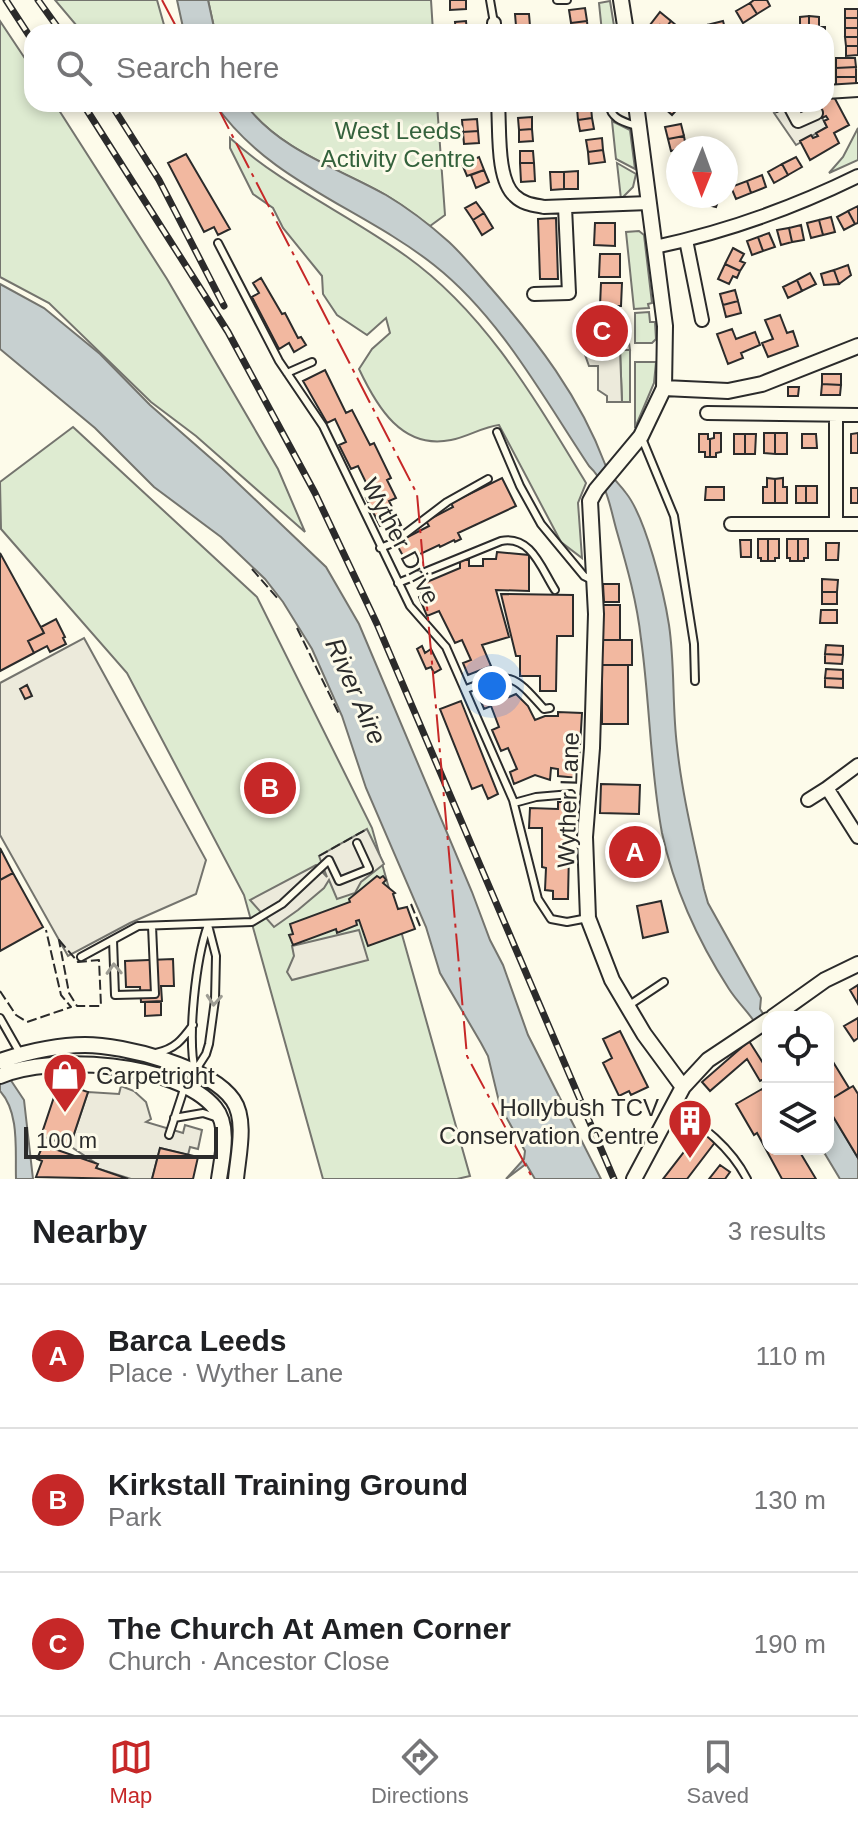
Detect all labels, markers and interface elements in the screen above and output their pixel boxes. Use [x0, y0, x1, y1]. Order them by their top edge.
search box [24, 24, 834, 112]
icon: search [52, 46, 96, 90]
text: Search here [116, 51, 279, 84]
park label: West Leeds Activity Centre [321, 117, 475, 172]
north arrow [666, 136, 738, 208]
pin: C [576, 301, 628, 361]
street label: Wyther Drive [357, 474, 445, 608]
water label: River Aire [319, 633, 393, 749]
your location [472, 666, 512, 706]
street label: Wyther Lane [552, 732, 584, 868]
pin: B [244, 758, 296, 818]
pin: A [609, 822, 661, 882]
one-way arrow [106, 962, 123, 975]
one-way arrow [206, 993, 223, 1006]
map controls [762, 1011, 834, 1155]
button: locate [762, 1011, 834, 1083]
shop icon: Carpetright [41, 1051, 89, 1114]
place label: Carpetright [96, 1062, 215, 1089]
button: layers [762, 1083, 834, 1155]
place label: Hollybush TCV Conservation Centre [439, 1094, 659, 1149]
building icon: Hollybush TCV Conservation Centre [666, 1097, 714, 1160]
scale bar [24, 1123, 218, 1159]
text: 100 m [36, 1128, 97, 1153]
text: Nearby [32, 1212, 147, 1250]
text: 3 results [728, 1216, 826, 1246]
text: Barca Leeds [108, 1324, 286, 1357]
text: A [49, 1341, 67, 1371]
text: 110 m [756, 1341, 826, 1371]
text: Place · Wyther Lane [108, 1358, 343, 1388]
text: Kirkstall Training Ground [108, 1468, 468, 1501]
text: B [49, 1485, 67, 1515]
text: 130 m [754, 1485, 826, 1515]
text: Park [108, 1502, 161, 1532]
text: The Church At Amen Corner [108, 1612, 511, 1645]
text: C [49, 1629, 67, 1659]
text: 190 m [754, 1629, 826, 1659]
text: Church · Ancestor Close [108, 1646, 390, 1676]
tab: Map [109, 1735, 153, 1809]
tab: Directions [371, 1735, 469, 1809]
tab: Saved [687, 1735, 749, 1809]

